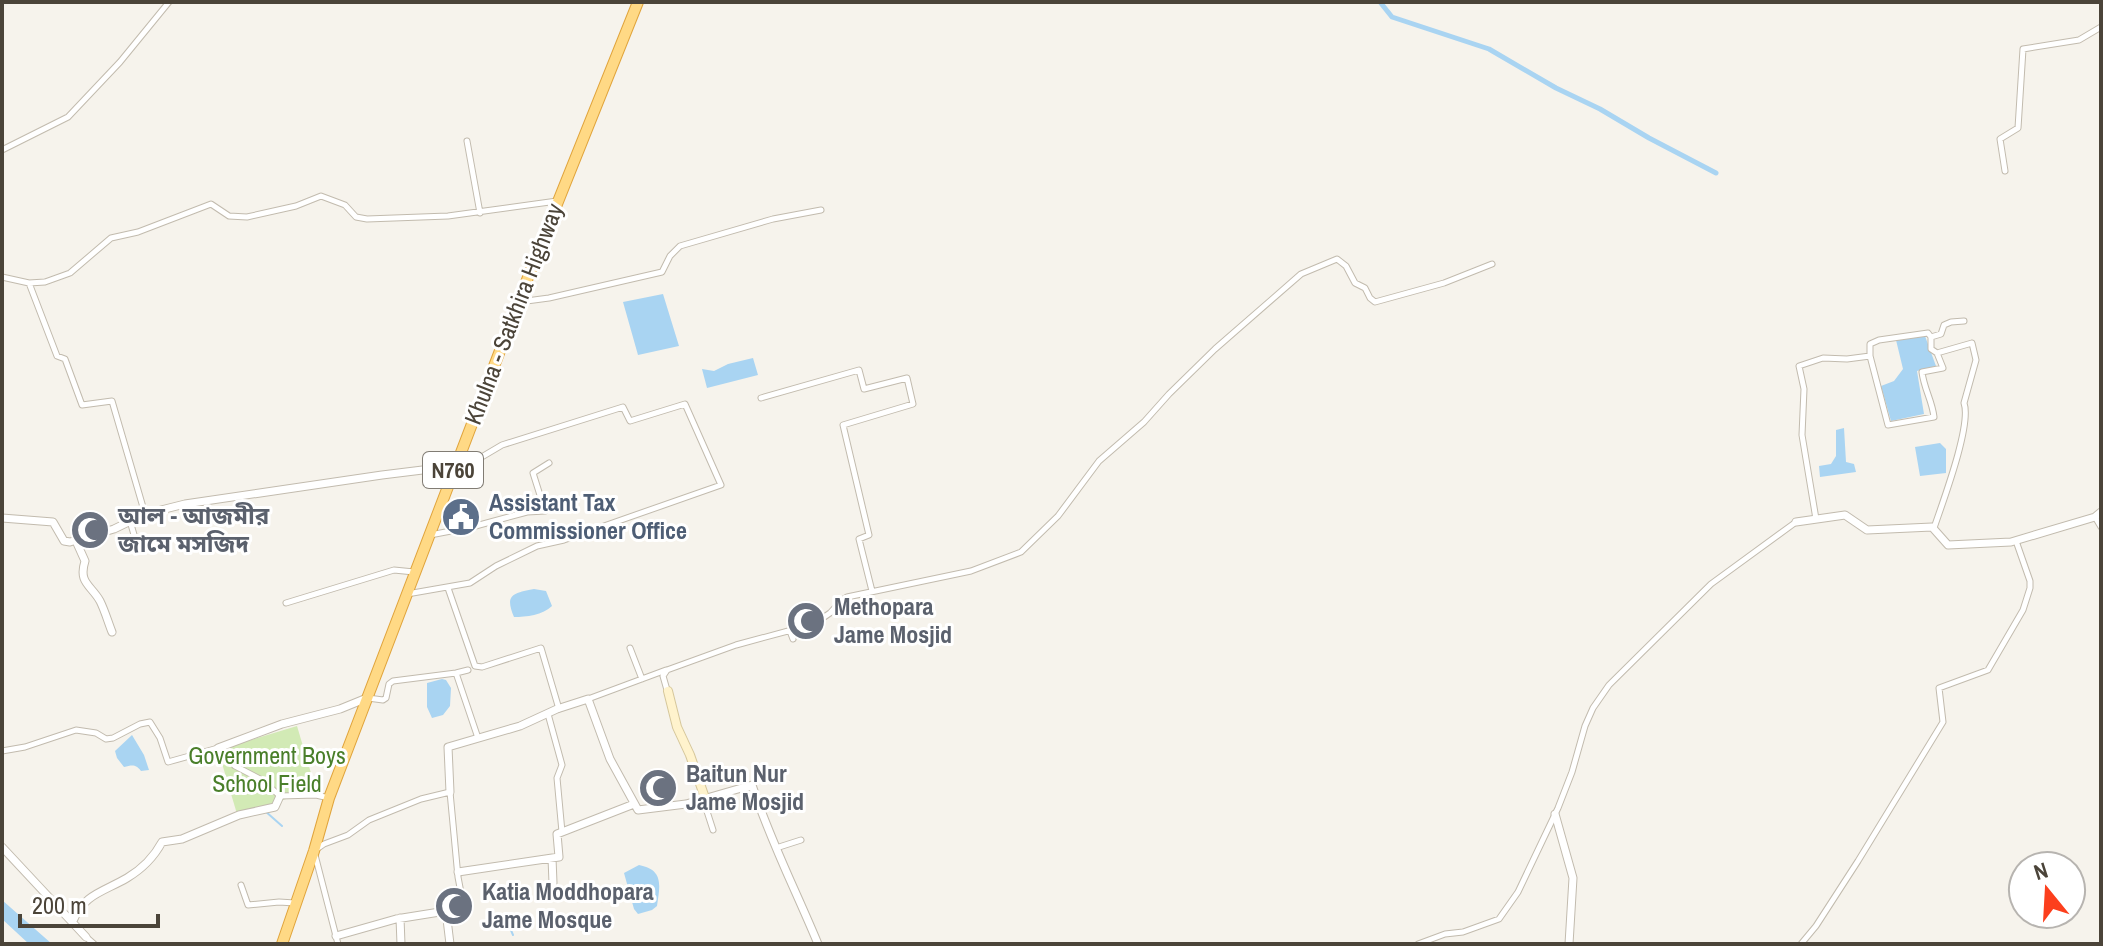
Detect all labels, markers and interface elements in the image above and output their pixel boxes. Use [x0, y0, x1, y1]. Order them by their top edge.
street label: Khulna - Satkhira Highway [456, 198, 570, 429]
road number: N760 [423, 452, 483, 488]
place label: Assistant Tax Commissioner Office [489, 486, 687, 546]
public building icon: Assistant Tax Commissioner Office [440, 496, 482, 538]
place label: আল - আজমীর জামে মসজিদ [117, 499, 270, 559]
mosque icon: আল - আজমীর জামে মসজিদ [69, 509, 111, 551]
place label: Methopara Jame Mosjid [834, 590, 952, 650]
mosque icon: Methopara Jame Mosjid [785, 600, 827, 642]
park label: Government Boys School Field [188, 739, 346, 799]
place label: Baitun Nur Jame Mosjid [686, 757, 804, 817]
mosque icon: Baitun Nur Jame Mosjid [637, 767, 679, 809]
north arrow [2007, 850, 2087, 930]
text: N [2030, 855, 2052, 887]
place label: Katia Moddhopara Jame Mosque [482, 875, 654, 935]
scale bar [20, 878, 158, 928]
mosque icon: Katia Moddhopara Jame Mosque [433, 885, 475, 927]
text: 200 m [32, 889, 87, 921]

